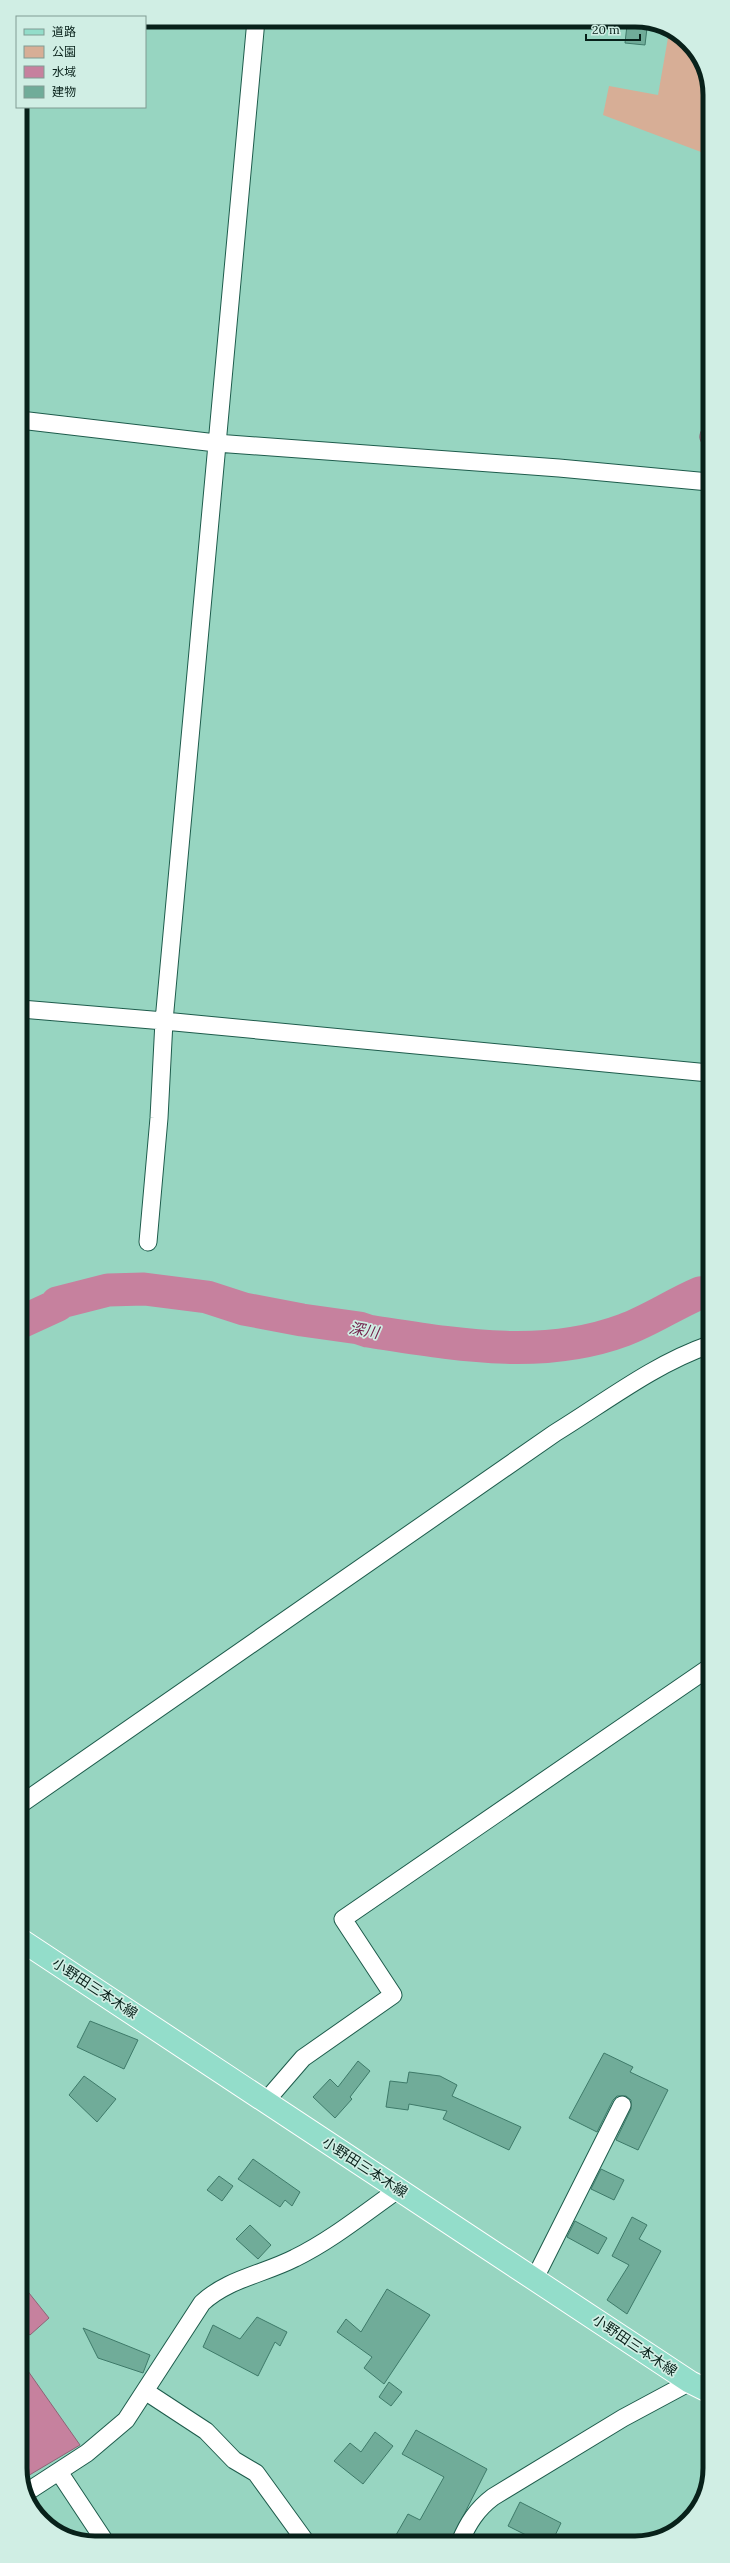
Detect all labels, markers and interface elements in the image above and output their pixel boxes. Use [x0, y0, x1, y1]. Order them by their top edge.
legend [16, 16, 146, 108]
scale bar [586, 16, 640, 42]
text: 20 m [592, 22, 620, 37]
text: 道路 [52, 24, 76, 39]
text: 公園 [52, 44, 76, 59]
text: 水域 [52, 64, 76, 79]
text: 建物 [52, 84, 76, 99]
water label: 深川 [348, 1318, 382, 1342]
street label: 小野田三本木線 [49, 1954, 141, 2022]
street label: 小野田三本木線 [319, 2133, 411, 2201]
street label: 小野田三本木線 [589, 2310, 681, 2380]

